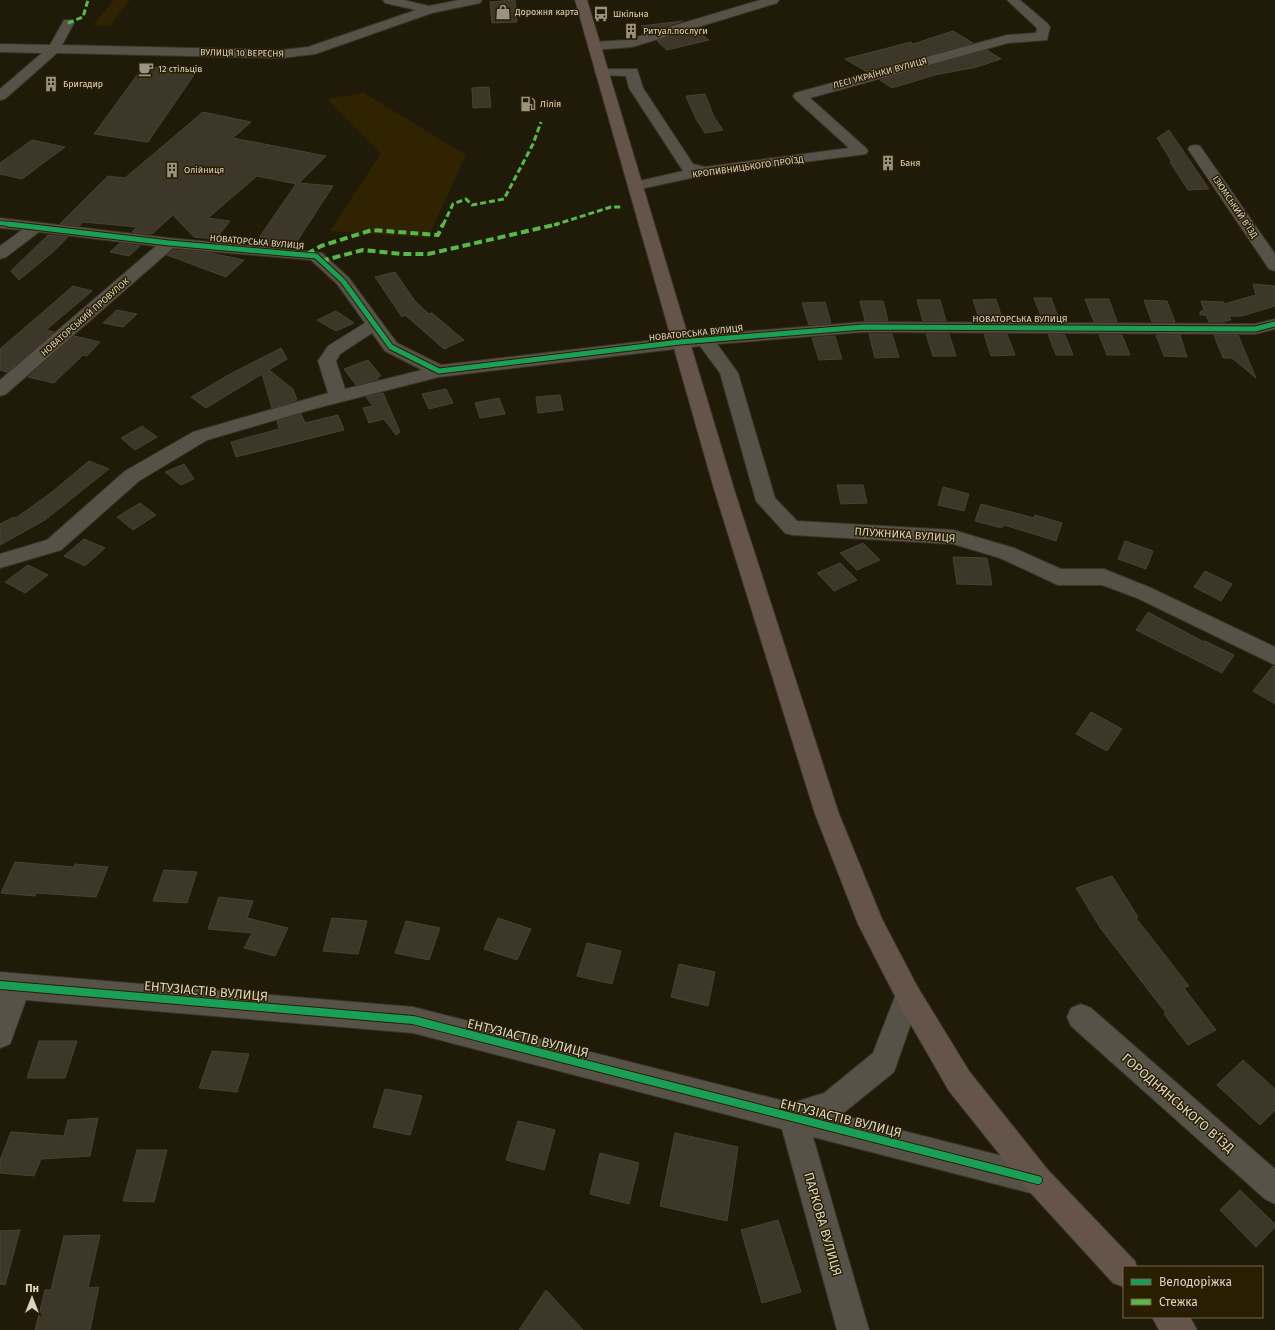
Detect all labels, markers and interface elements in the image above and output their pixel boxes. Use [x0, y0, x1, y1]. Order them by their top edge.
shop icon: Дорожня карта [494, 3, 512, 21]
bus stop icon: Шкільна [592, 5, 610, 23]
place label: Дорожня карта [514, 7, 579, 17]
place label: Шкільна [613, 9, 649, 19]
building icon: Ритуал.послуги [622, 22, 640, 40]
place label: Ритуал.послуги [643, 26, 708, 36]
street label: ВУЛИЦЯ 10 ВЕРЕСНЯ [200, 47, 284, 59]
street label: ЛЕСІ УКРАЇНКИ ВУЛИЦЯ [832, 56, 928, 90]
cafe icon: 12 стільців [137, 60, 155, 78]
place label: 12 стільців [158, 64, 202, 74]
building icon: Бригадир [42, 75, 60, 93]
place label: Бригадир [63, 79, 103, 89]
fuel station icon: Лілія [519, 95, 537, 113]
place label: Лілія [540, 99, 561, 109]
street label: КРОПИВНИЦЬКОГО ПРОЇЗД [692, 154, 805, 180]
building icon: Баня [879, 154, 897, 172]
place label: Баня [900, 158, 920, 168]
building icon: Олійниця [163, 161, 181, 179]
place label: Олійниця [184, 165, 224, 175]
street label: ІЗЮМСЬКИЙ В’ЇЗД [1211, 173, 1261, 240]
street label: НОВАТОРСЬКА ВУЛИЦЯ [209, 233, 305, 251]
street label: НОВАТОРСЬКИЙ ПРОВУЛОК [38, 275, 132, 358]
street label: НОВАТОРСЬКА ВУЛИЦЯ [973, 314, 1067, 324]
street label: НОВАТОРСЬКА ВУЛИЦЯ [648, 323, 744, 343]
street label: ПЛУЖНИКА ВУЛИЦЯ [854, 525, 956, 545]
street label: ЕНТУЗІАСТІВ ВУЛИЦЯ [143, 978, 269, 1004]
street label: ЕНТУЗІАСТІВ ВУЛИЦЯ [466, 1016, 590, 1060]
street label: ГОРОДНЯНСЬКОГО В’ЇЗД [1119, 1050, 1237, 1156]
street label: ЕНТУЗІАСТІВ ВУЛИЦЯ [779, 1096, 903, 1140]
street label: ПАРКОВА ВУЛИЦЯ [801, 1170, 845, 1278]
legend [1123, 1266, 1263, 1318]
text: Велодоріжка [1159, 1275, 1232, 1289]
north arrow [12, 1278, 52, 1318]
text: Пн [25, 1282, 39, 1295]
text: Стежка [1159, 1295, 1198, 1309]

